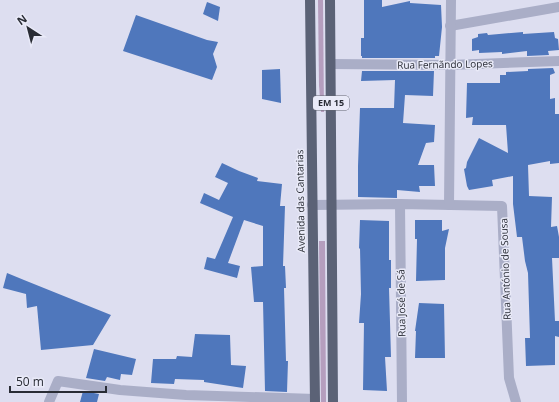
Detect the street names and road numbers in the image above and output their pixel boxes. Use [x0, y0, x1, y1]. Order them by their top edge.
street label: Rua Fernãndo Lopes [397, 56, 493, 72]
road number: EM 15 [313, 96, 349, 110]
street label: Avenida das Cantarias [292, 149, 308, 253]
street label: Rua António de Sousa [496, 218, 514, 320]
street label: Rua José de Sá [393, 269, 409, 337]

